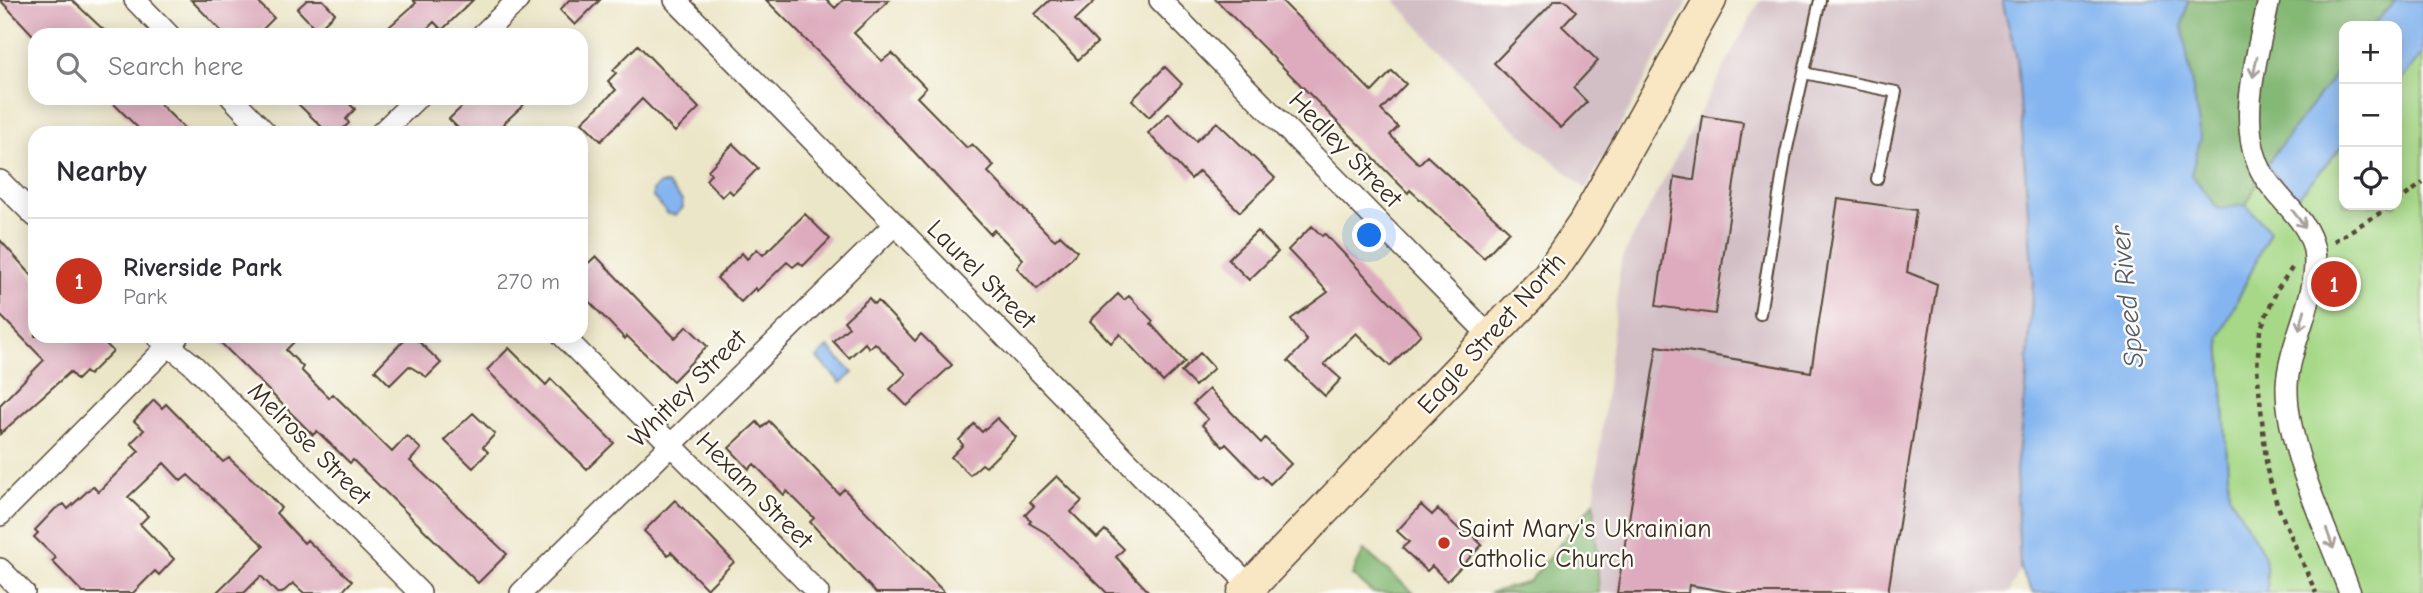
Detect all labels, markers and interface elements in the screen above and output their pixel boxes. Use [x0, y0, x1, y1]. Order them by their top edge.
map controls [2339, 21, 2402, 210]
button: + [2339, 21, 2402, 84]
search box [28, 28, 588, 105]
icon: search [52, 48, 90, 86]
text: Search here [108, 52, 243, 82]
one-way arrow [2248, 55, 2262, 78]
button: − [2339, 84, 2402, 147]
street label: Hedley Street [1282, 85, 1409, 215]
button: locate [2339, 147, 2402, 210]
text: Nearby [56, 154, 147, 189]
one-way arrow [2291, 209, 2306, 228]
street label: Laurel Street [921, 214, 1043, 336]
your location [1352, 218, 1386, 252]
water label: Speed River [2103, 222, 2150, 369]
street label: Eagle Street North [1411, 247, 1572, 420]
text: Riverside Park [123, 253, 282, 283]
pin: 1 [2311, 258, 2357, 310]
text: 1 [74, 268, 84, 295]
text: 270 m [496, 268, 560, 295]
text: Park [123, 283, 167, 310]
one-way arrow [2295, 308, 2308, 330]
street label: Whitley Street [623, 323, 754, 454]
street label: Melrose Street [242, 376, 378, 513]
street label: Hexam Street [690, 426, 820, 556]
place label: Saint Mary's Ukrainian Catholic Church [1458, 514, 1712, 574]
one-way arrow [2325, 527, 2337, 549]
marker: Saint Mary's Ukrainian Catholic Church [1436, 535, 1452, 551]

